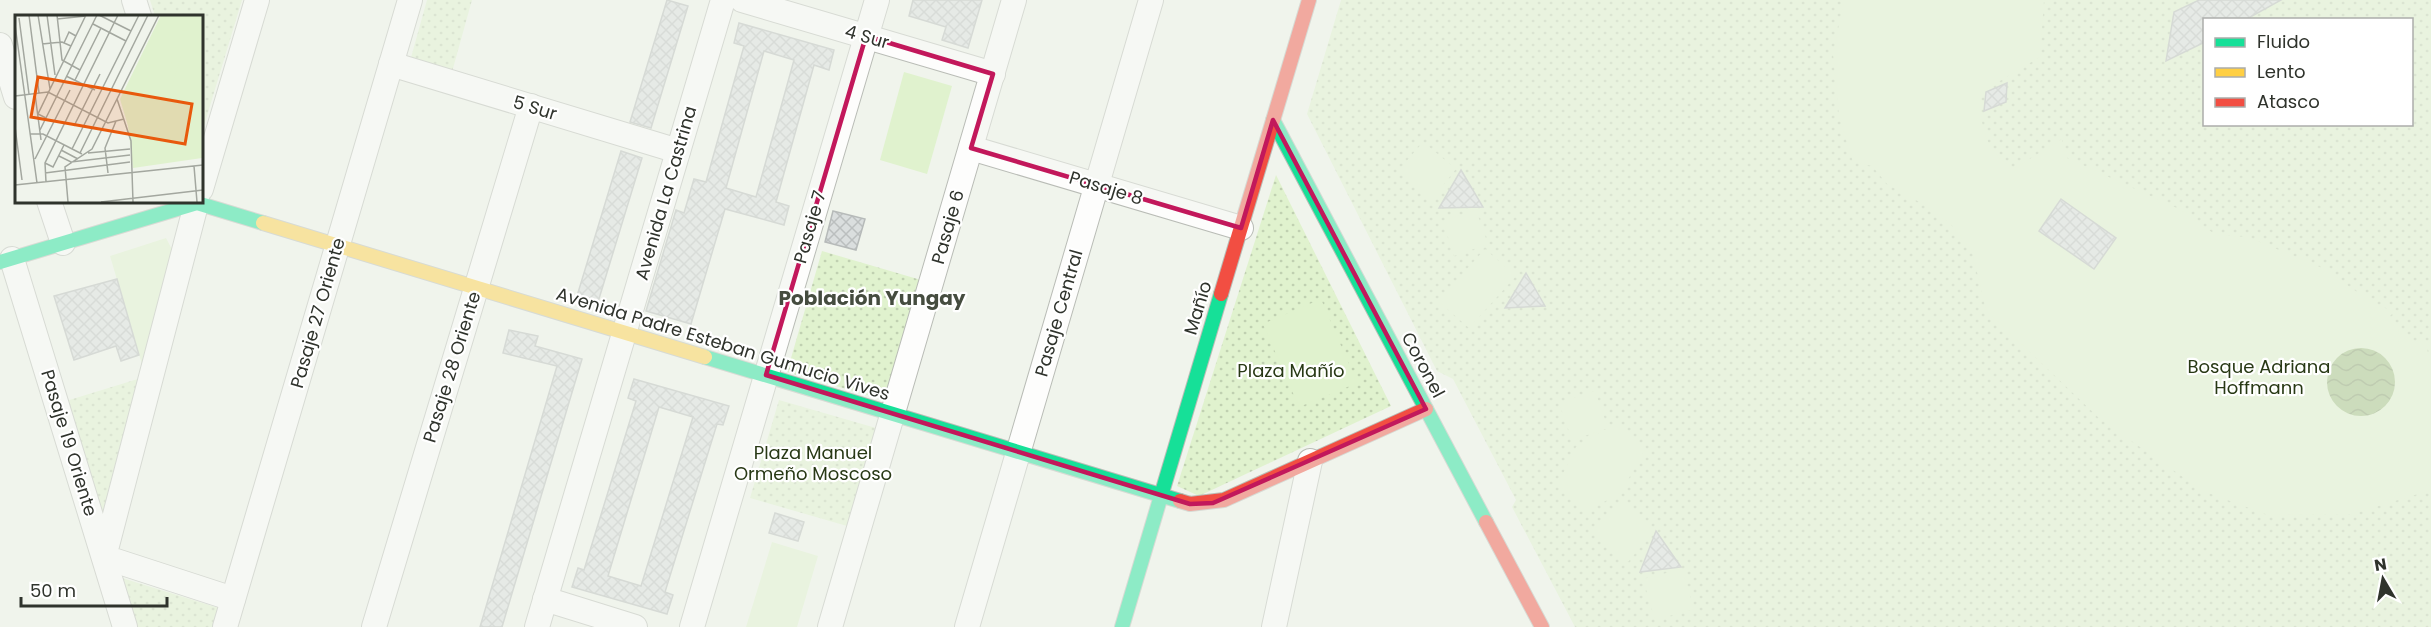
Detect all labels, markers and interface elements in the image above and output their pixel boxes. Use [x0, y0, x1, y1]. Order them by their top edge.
inset map [15, 15, 202, 202]
street label: 4 Sur [842, 18, 892, 55]
legend [2203, 18, 2413, 126]
text: Fluido [2257, 29, 2310, 54]
text: Lento [2257, 59, 2306, 84]
street label: 5 Sur [510, 89, 561, 126]
text: Atasco [2257, 89, 2320, 114]
street label: Avenida La Castrina [629, 103, 702, 283]
street label: Pasaje 8 [1066, 164, 1146, 211]
street label: Pasaje 7 [787, 187, 832, 266]
street label: Pasaje 6 [925, 187, 970, 267]
street label: Pasaje 27 Oriente [284, 235, 351, 391]
street label: Pasaje Central [1028, 246, 1089, 379]
street label: Mañío [1178, 278, 1218, 338]
street label: Avenida Padre Esteban Gumucio Vives [553, 281, 893, 406]
district label: Población Yungay [779, 284, 966, 312]
street label: Pasaje 28 Oriente [417, 288, 486, 445]
street label: Coronel [1396, 328, 1451, 402]
park label: Bosque Adriana Hoffmann [2188, 354, 2330, 400]
park label: Plaza Mañío [1237, 358, 1345, 383]
street label: Pasaje 19 Oriente [35, 366, 104, 519]
park label: Plaza Manuel Ormeño Moscoso [734, 440, 892, 486]
north arrow [2353, 549, 2413, 609]
text: N [2373, 552, 2388, 577]
scale bar [21, 570, 166, 608]
text: 50 m [30, 578, 76, 603]

